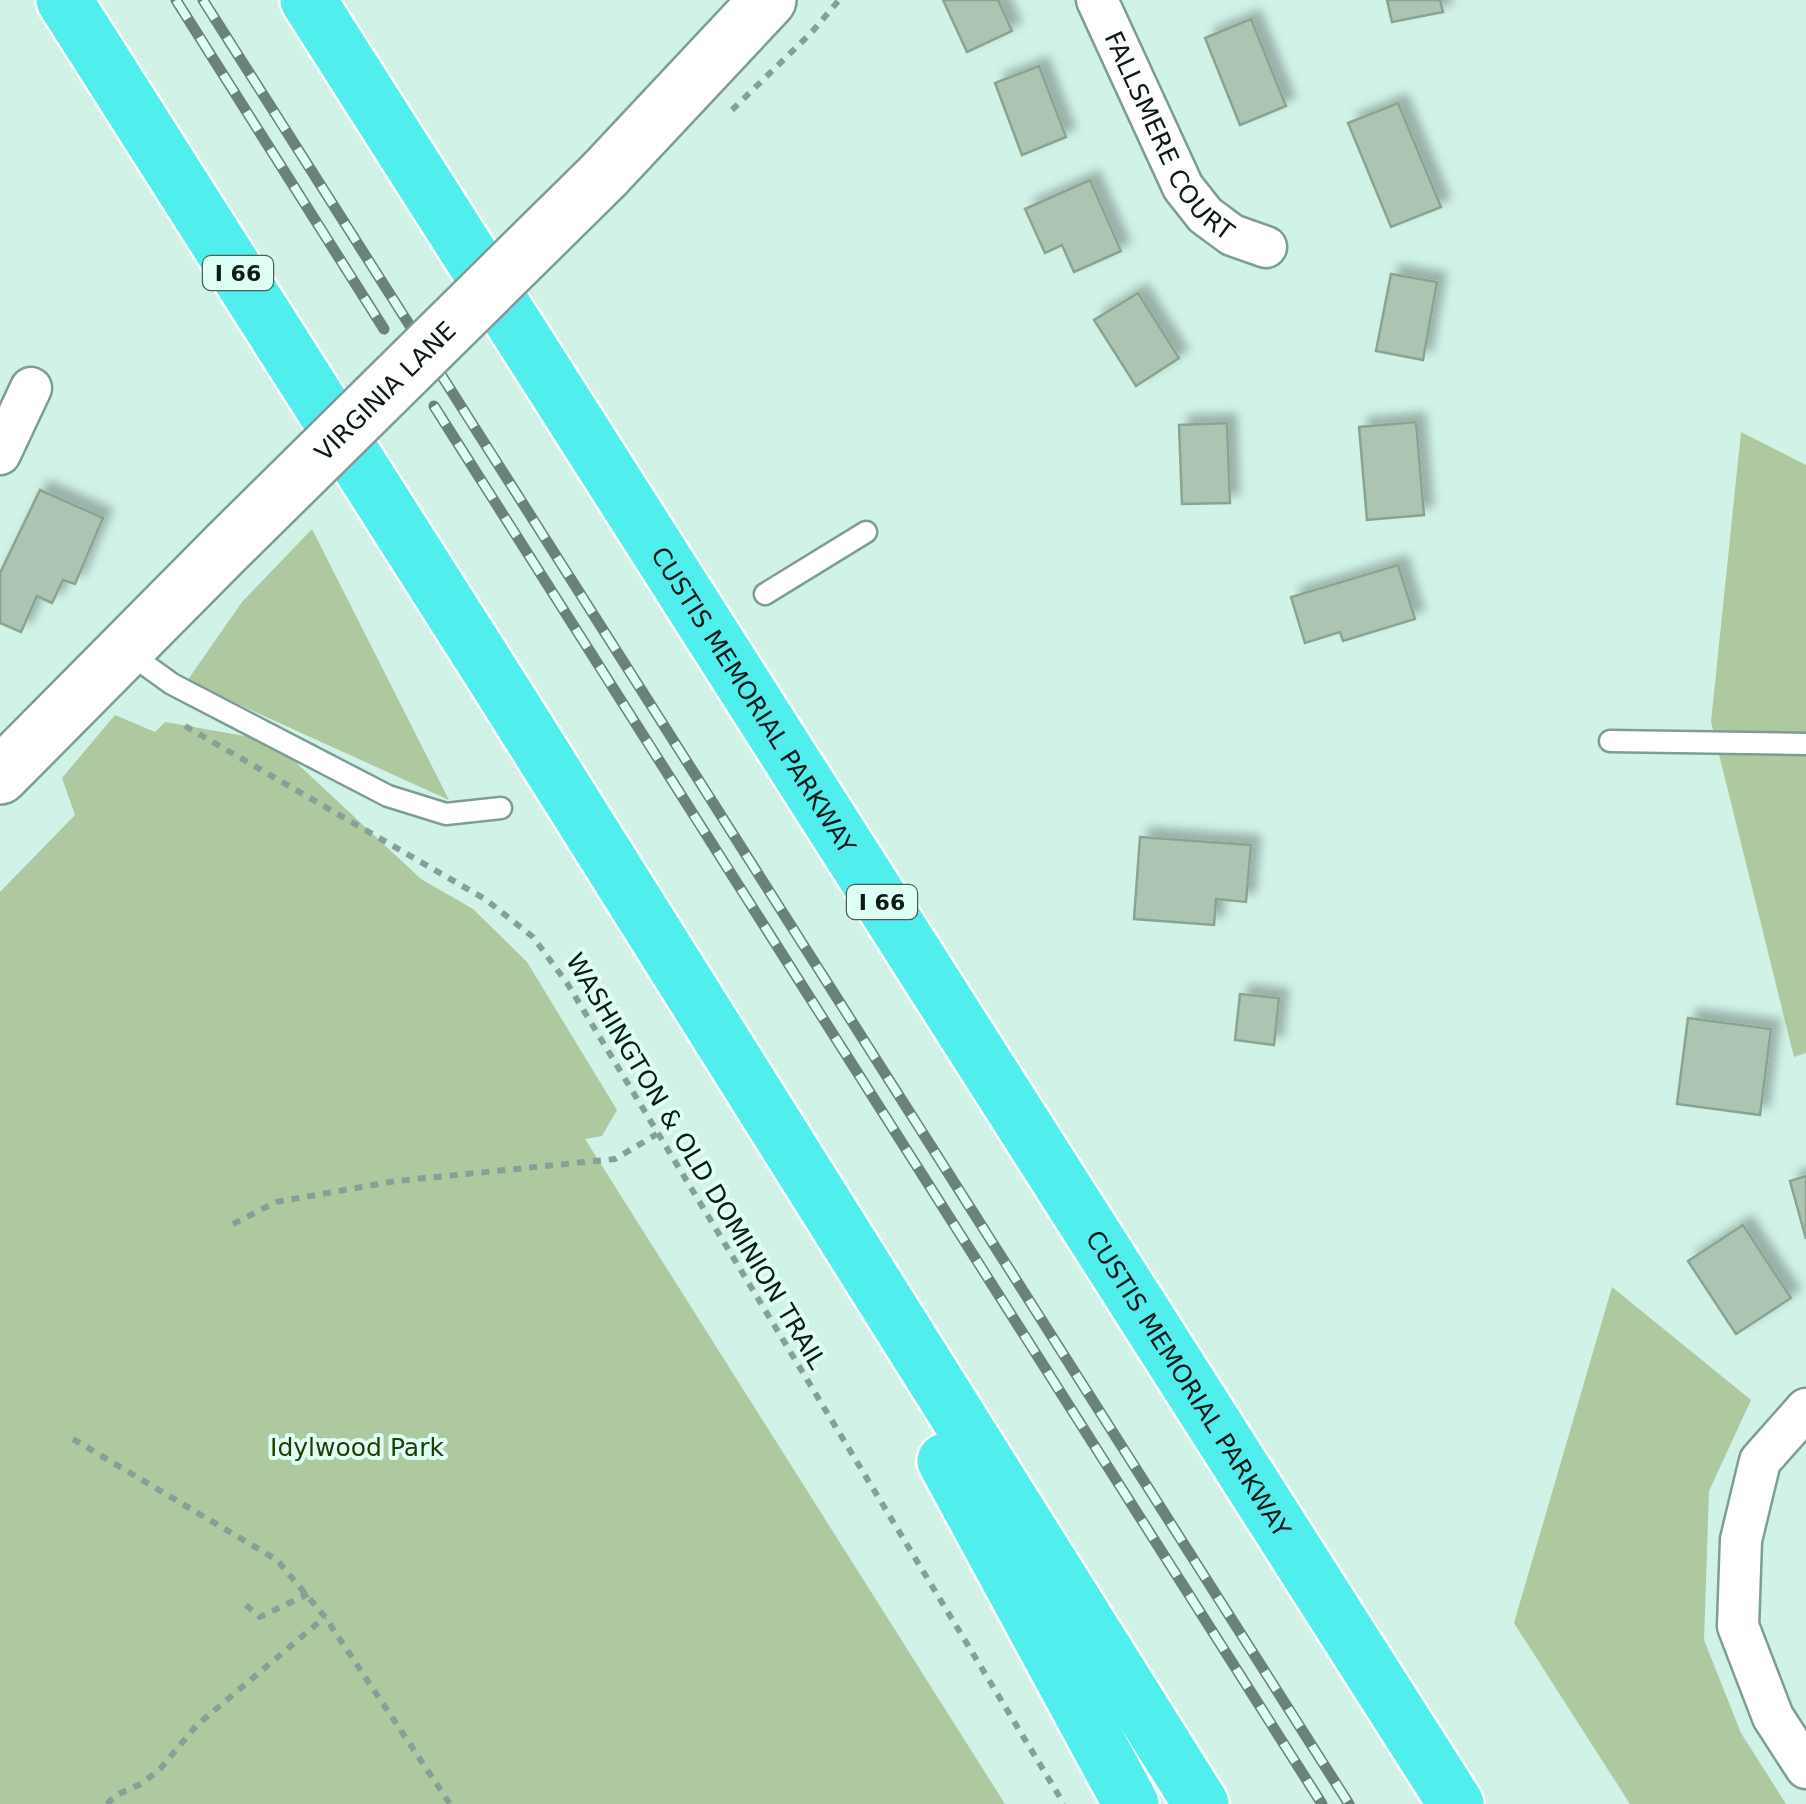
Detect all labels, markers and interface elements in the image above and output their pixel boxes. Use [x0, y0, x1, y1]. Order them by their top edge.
street label: FALLSMERE COURT [1099, 27, 1240, 246]
road number: I 66 [203, 256, 273, 290]
street label: VIRGINIA LANE [309, 315, 461, 467]
street label: CUSTIS MEMORIAL PARKWAY [645, 542, 862, 860]
road number: I 66 [847, 885, 917, 919]
street label: WASHINGTON & OLD DOMINION TRAIL [560, 948, 832, 1374]
street label: CUSTIS MEMORIAL PARKWAY [1080, 1225, 1297, 1543]
park label: Idylwood Park [270, 1433, 444, 1462]

